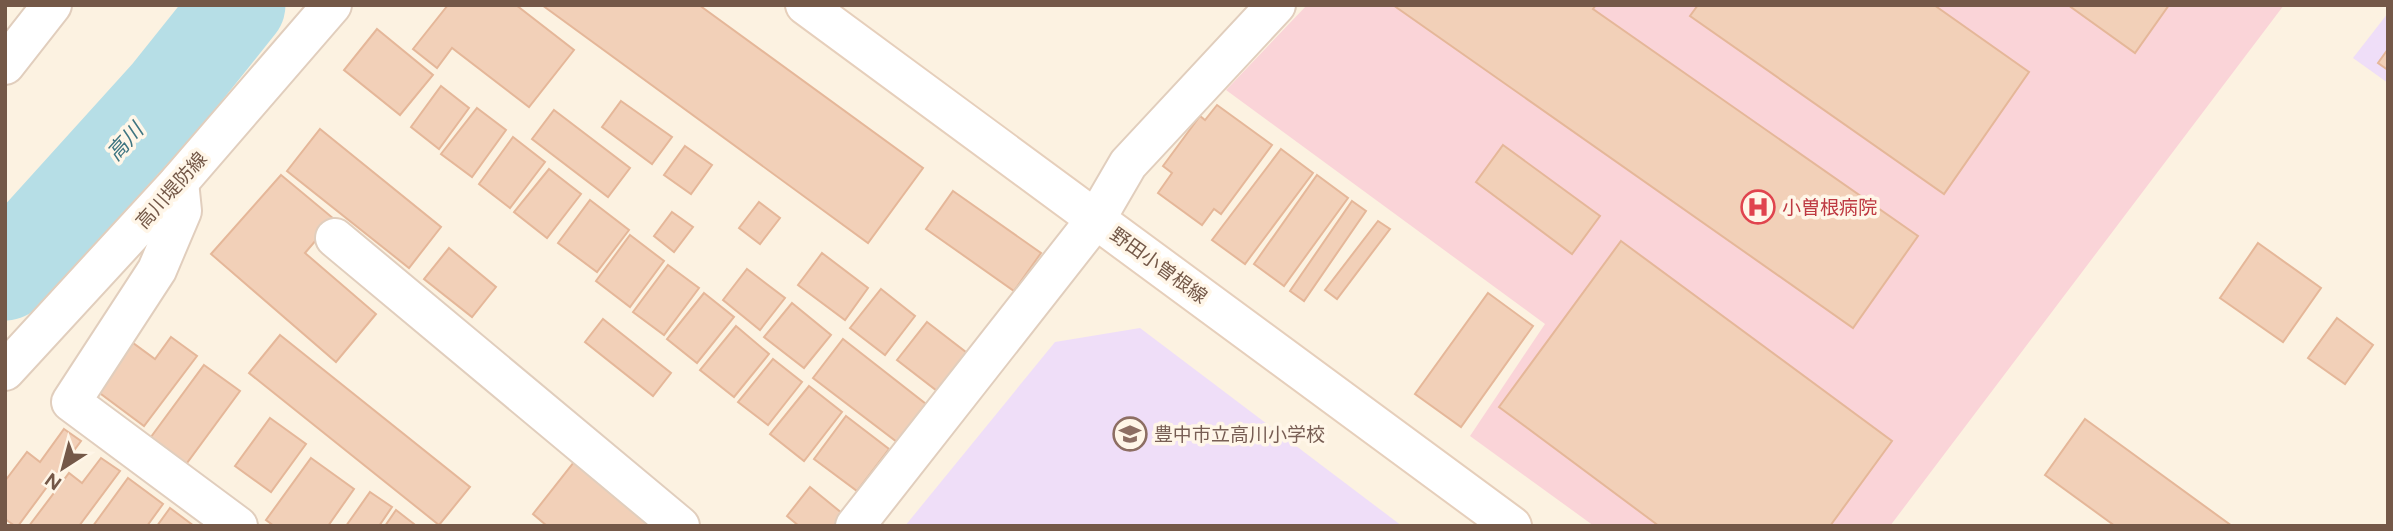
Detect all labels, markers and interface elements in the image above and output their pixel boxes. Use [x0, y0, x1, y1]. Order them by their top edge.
water label: 高川 [101, 116, 149, 166]
street label: 高川堤防線 [131, 147, 212, 233]
hospital icon: 小曽根病院 [1739, 188, 1777, 226]
place label: 小曽根病院 [1782, 196, 1877, 219]
street label: 野田小曽根線 [1106, 223, 1212, 308]
school or university icon: 豊中市立高川小学校 [1111, 415, 1149, 453]
place label: 豊中市立高川小学校 [1154, 423, 1325, 446]
north arrow [28, 433, 98, 503]
text: N [41, 468, 66, 495]

